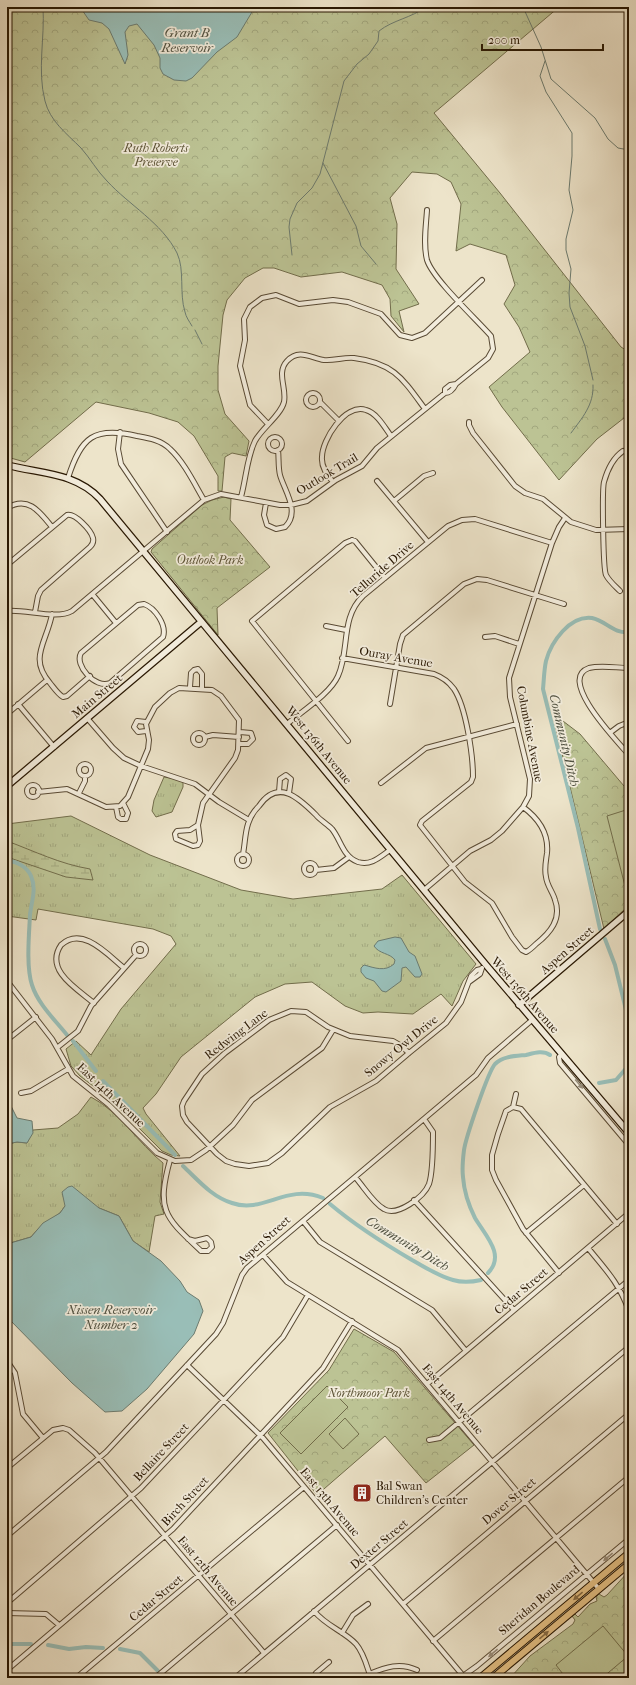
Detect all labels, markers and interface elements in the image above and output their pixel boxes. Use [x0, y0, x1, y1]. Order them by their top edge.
water label: Grant B Reservoir [160, 25, 214, 55]
scale bar [482, 26, 603, 52]
text: 200 m [488, 33, 520, 47]
park label: Ruth Roberts Preserve [123, 141, 189, 169]
street label: Outlook Trail [294, 450, 361, 498]
street label: Telluride Drive [348, 538, 417, 600]
park label: Outlook Park [177, 553, 243, 567]
street label: Ouray Avenue [358, 644, 434, 670]
street label: Main Street [69, 670, 126, 721]
street label: Columbine Avenue [514, 685, 546, 783]
water label: Community Ditch [547, 693, 582, 788]
street label: West 136th Avenue [283, 702, 355, 787]
street label: Aspen Street [537, 923, 597, 978]
street label: West 136th Avenue [487, 953, 562, 1036]
street label: Redwing Lane [202, 1006, 270, 1062]
street label: Snowy Owl Drive [361, 1012, 441, 1080]
street label: East 14th Avenue [74, 1060, 148, 1130]
one-way arrow [574, 1079, 583, 1090]
street label: Aspen Street [234, 1212, 294, 1268]
water label: Community Ditch [364, 1213, 452, 1274]
street label: Cedar Street [491, 1264, 551, 1317]
water label: Nissen Reservoir Number 2 [66, 1302, 156, 1332]
street label: East 14th Avenue [419, 1361, 487, 1437]
park label: Northmoor Park [327, 1386, 410, 1400]
street label: Bellaire Street [130, 1419, 192, 1484]
street label: East 13th Avenue [297, 1465, 363, 1539]
street label: Birch Street [159, 1473, 212, 1529]
street label: Dover Street [479, 1474, 539, 1528]
place label: Bal Swan Children's Center [376, 1479, 469, 1507]
building icon: Bal Swan Children's Center [351, 1482, 373, 1504]
street label: Dexter Street [347, 1515, 411, 1572]
street label: East 12th Avenue [175, 1533, 241, 1609]
one-way arrow [603, 1552, 613, 1561]
street label: Sheridan Boulevard [496, 1562, 583, 1638]
street label: Cedar Street [126, 1571, 186, 1624]
one-way arrow [572, 1591, 583, 1600]
one-way arrow [539, 1631, 550, 1640]
one-way arrow [487, 1649, 498, 1658]

